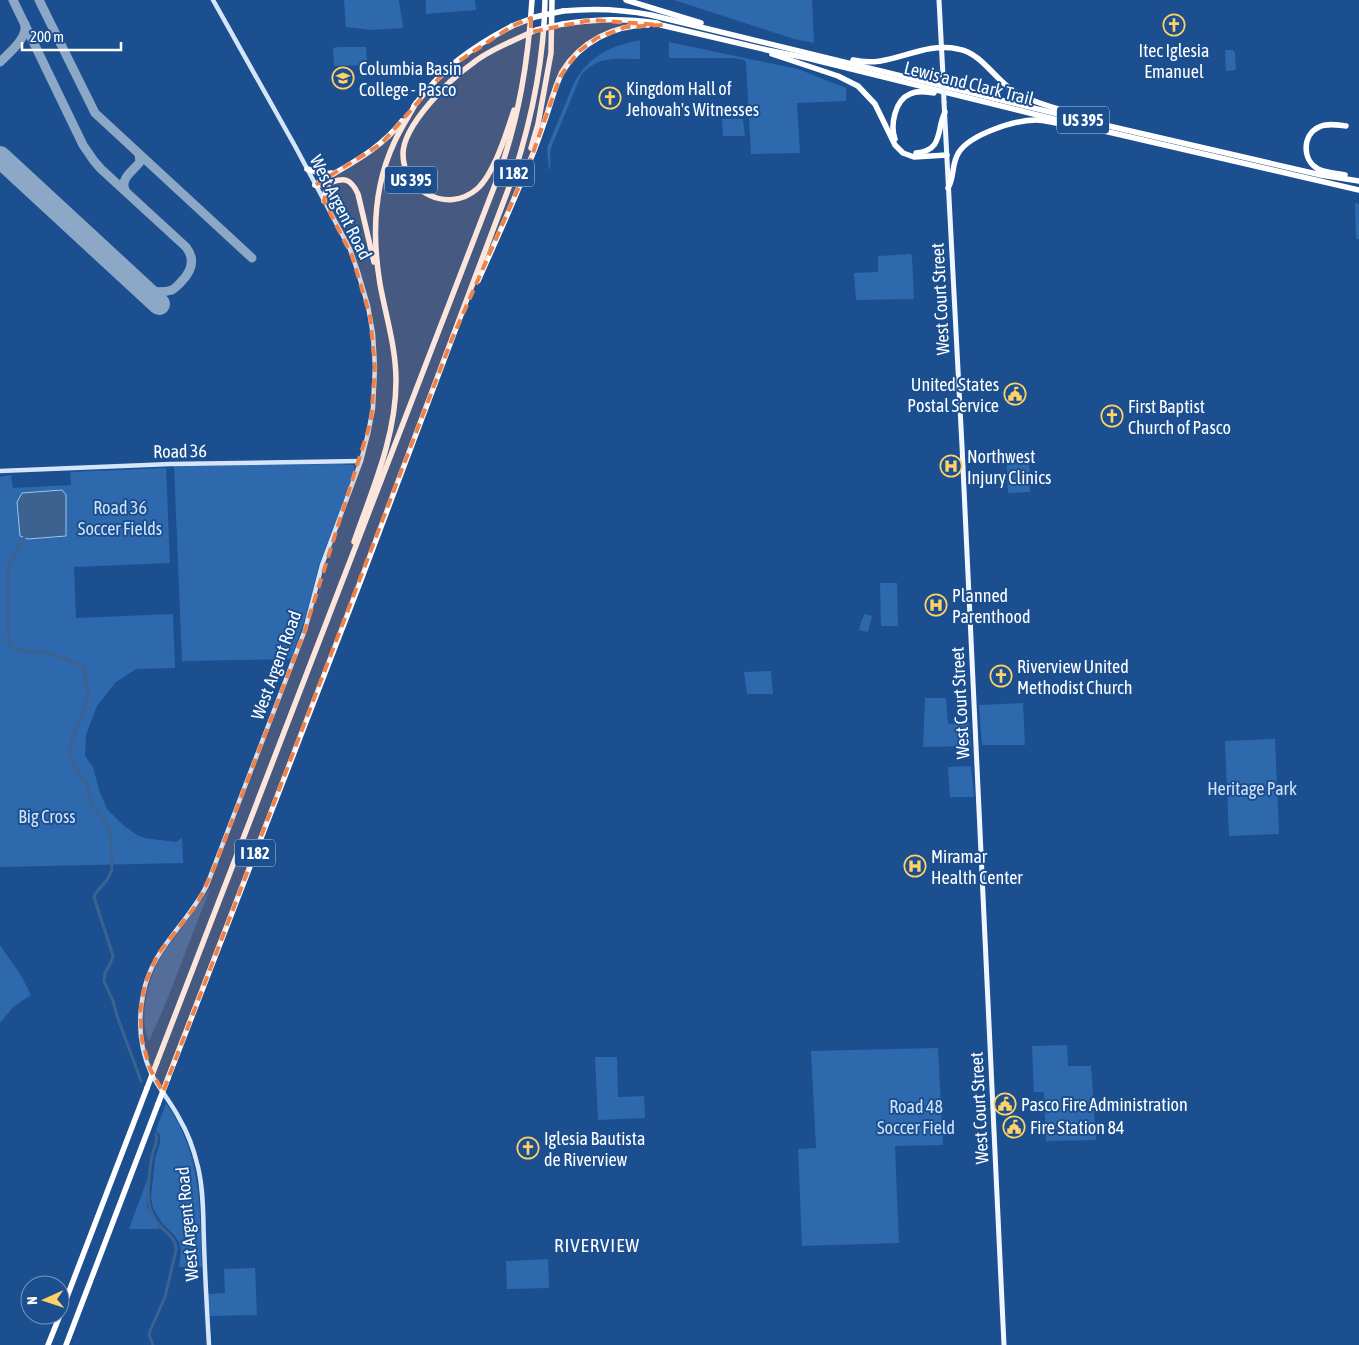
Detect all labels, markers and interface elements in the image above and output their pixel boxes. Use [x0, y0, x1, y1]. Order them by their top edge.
church icon: Itec Iglesia Emanuel [1162, 13, 1186, 37]
scale bar [22, 20, 121, 52]
text: 200 m [30, 28, 64, 45]
place label: Itec Iglesia Emanuel [1139, 40, 1209, 82]
street label: Lewis and Clark Trail [902, 57, 1036, 109]
place label: Columbia Basin College - Pasco [359, 58, 462, 100]
school or university icon: Columbia Basin College - Pasco [331, 66, 355, 90]
place label: Kingdom Hall of Jehovah's Witnesses [626, 78, 759, 120]
church icon: Kingdom Hall of Jehovah's Witnesses [598, 86, 622, 110]
road number: US 395 [1057, 106, 1109, 134]
street label: West Argent Road [306, 151, 376, 263]
road number: I 182 [494, 160, 534, 187]
road number: US 395 [385, 166, 437, 194]
street label: West Court Street [927, 242, 953, 356]
place label: United States Postal Service [907, 374, 999, 416]
public building icon: United States Postal Service [1003, 382, 1027, 406]
place label: First Baptist Church of Pasco [1128, 396, 1231, 438]
church icon: First Baptist Church of Pasco [1100, 404, 1124, 428]
street label: Road 36 [153, 440, 207, 462]
place label: Northwest Injury Clinics [967, 446, 1051, 488]
hospital icon: Northwest Injury Clinics [939, 454, 963, 478]
park label: Road 36 Soccer Fields [78, 497, 162, 539]
place label: Planned Parenthood [952, 585, 1030, 627]
hospital icon: Planned Parenthood [924, 593, 948, 617]
street label: West Argent Road [247, 608, 305, 722]
street label: West Court Street [947, 646, 973, 760]
place label: Riverview United Methodist Church [1017, 656, 1133, 698]
church icon: Riverview United Methodist Church [989, 664, 1013, 688]
park label: Heritage Park [1207, 778, 1297, 799]
park label: Big Cross [18, 806, 76, 827]
road number: I 182 [235, 840, 275, 866]
place label: Miramar Health Center [931, 846, 1023, 888]
hospital icon: Miramar Health Center [903, 854, 927, 878]
street label: West Court Street [966, 1051, 992, 1165]
public building icon: Pasco Fire Administration [993, 1092, 1017, 1116]
place label: Pasco Fire Administration [1021, 1094, 1188, 1115]
park label: Road 48 Soccer Field [877, 1096, 955, 1138]
public building icon: Fire Station 84 [1002, 1115, 1026, 1139]
place label: Fire Station 84 [1030, 1117, 1124, 1138]
place label: Iglesia Bautista de Riverview [544, 1128, 645, 1170]
church icon: Iglesia Bautista de Riverview [516, 1136, 540, 1160]
street label: West Argent Road [172, 1166, 202, 1282]
district label: RIVERVIEW [554, 1234, 640, 1256]
north arrow [20, 1275, 70, 1325]
text: N [24, 1296, 40, 1305]

